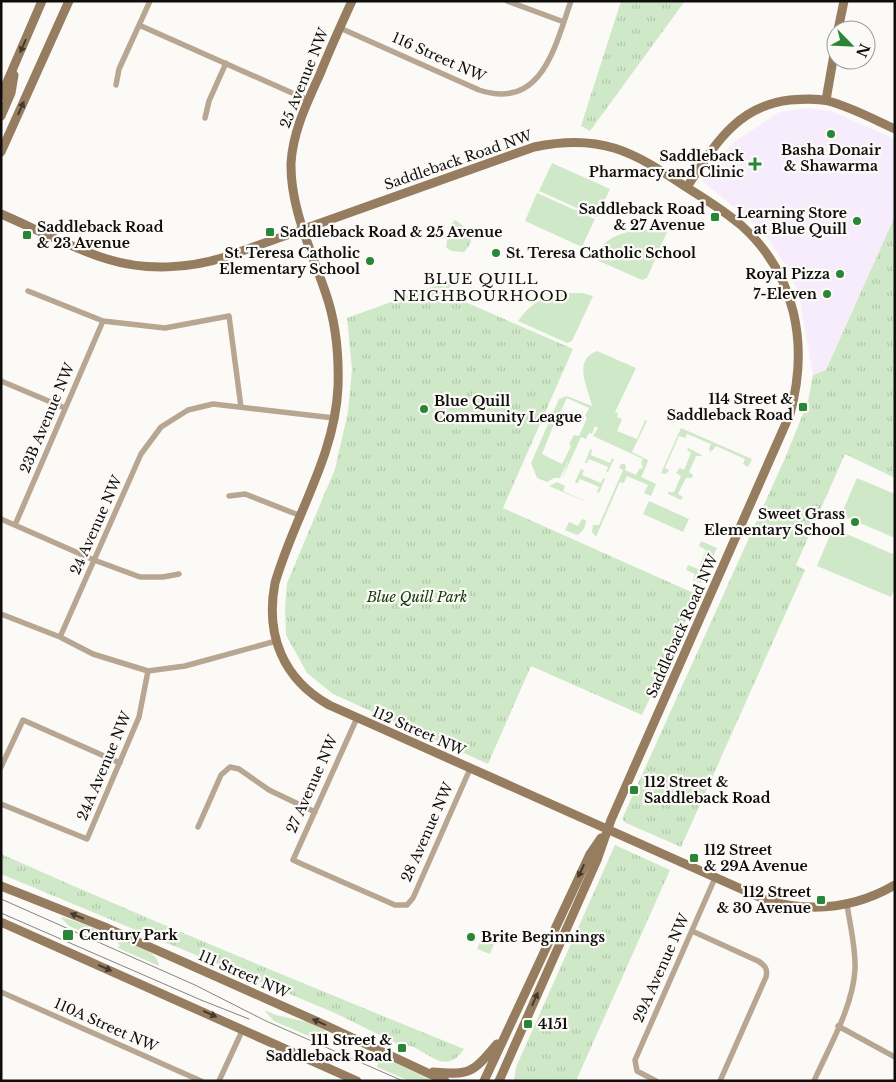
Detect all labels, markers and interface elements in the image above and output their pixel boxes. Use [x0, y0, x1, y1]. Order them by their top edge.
north arrow [826, 20, 876, 70]
street label: 25 Avenue NW [276, 25, 332, 131]
street label: 116 Street NW [389, 28, 489, 86]
one-way arrow [18, 39, 26, 53]
text: N [852, 41, 874, 60]
one-way arrow [18, 101, 26, 115]
street label: Saddleback Road NW [382, 126, 535, 194]
marker: Basha Donair & Shawarma [825, 128, 837, 140]
place label: Basha Donair & Shawarma [781, 141, 881, 175]
place label: Saddleback Pharmacy and Clinic [589, 147, 745, 181]
marker: Saddleback Pharmacy and Clinic [748, 157, 762, 171]
place label: Saddleback Road & 27 Avenue [579, 200, 705, 234]
place label: Learning Store at Blue Quill [737, 204, 847, 238]
marker: Saddleback Road & 27 Avenue [709, 211, 721, 223]
marker: Learning Store at Blue Quill [851, 215, 863, 227]
place label: Saddleback Road & 23 Avenue [37, 218, 164, 252]
place label: Saddleback Road & 25 Avenue [280, 223, 502, 241]
marker: Saddleback Road & 25 Avenue [264, 226, 276, 238]
marker: Saddleback Road & 23 Avenue [21, 229, 33, 241]
place label: St. Teresa Catholic Elementary School [219, 244, 360, 278]
place label: St. Teresa Catholic School [506, 244, 696, 262]
marker: St. Teresa Catholic School [490, 247, 502, 259]
marker: St. Teresa Catholic Elementary School [364, 255, 376, 267]
place label: Royal Pizza [745, 265, 830, 283]
marker: Royal Pizza [834, 268, 846, 280]
district label: BLUE QUILL NEIGHBOURHOOD [393, 269, 569, 305]
place label: 7-Eleven [753, 285, 817, 303]
marker: 7-Eleven [821, 288, 833, 300]
street label: 23B Avenue NW [16, 360, 79, 476]
place label: 114 Street & Saddleback Road [667, 390, 794, 424]
place label: Blue Quill Community League [434, 392, 582, 426]
marker: 114 Street & Saddleback Road [797, 401, 809, 413]
marker: Blue Quill Community League [418, 403, 430, 415]
street label: 24 Avenue NW [66, 472, 126, 577]
place label: Sweet Grass Elementary School [704, 505, 845, 539]
marker: Sweet Grass Elementary School [849, 516, 861, 528]
street label: Saddleback Road NW [642, 551, 722, 701]
park label: Blue Quill Park [366, 588, 467, 606]
street label: 112 Street NW [369, 702, 469, 760]
street label: 24A Avenue NW [73, 708, 135, 823]
street label: 27 Avenue NW [282, 732, 342, 836]
place label: 112 Street & Saddleback Road [644, 773, 771, 807]
street label: 28 Avenue NW [397, 779, 457, 885]
marker: 112 Street & Saddleback Road [628, 784, 640, 796]
place label: 112 Street & 29A Avenue [704, 841, 808, 875]
marker: 112 Street & 29A Avenue [688, 852, 700, 864]
one-way arrow [577, 864, 585, 878]
place label: 112 Street & 30 Avenue [717, 883, 812, 917]
marker: 112 Street & 30 Avenue [815, 894, 827, 906]
street label: 29A Avenue NW [629, 910, 693, 1025]
one-way arrow [70, 911, 84, 919]
place label: Century Park [79, 926, 178, 944]
marker: Century Park [61, 928, 75, 942]
place label: Brite Beginnings [481, 928, 606, 946]
marker: Brite Beginnings [465, 931, 477, 943]
street label: 111 Street NW [196, 946, 293, 1002]
one-way arrow [98, 964, 112, 972]
one-way arrow [532, 992, 540, 1006]
street label: 110A Street NW [51, 994, 161, 1056]
one-way arrow [203, 1011, 217, 1019]
place label: 4151 [538, 1015, 568, 1033]
one-way arrow [312, 1017, 326, 1025]
marker: 4151 [522, 1018, 534, 1030]
place label: 111 Street & Saddleback Road [266, 1031, 393, 1065]
marker: 111 Street & Saddleback Road [396, 1042, 408, 1054]

